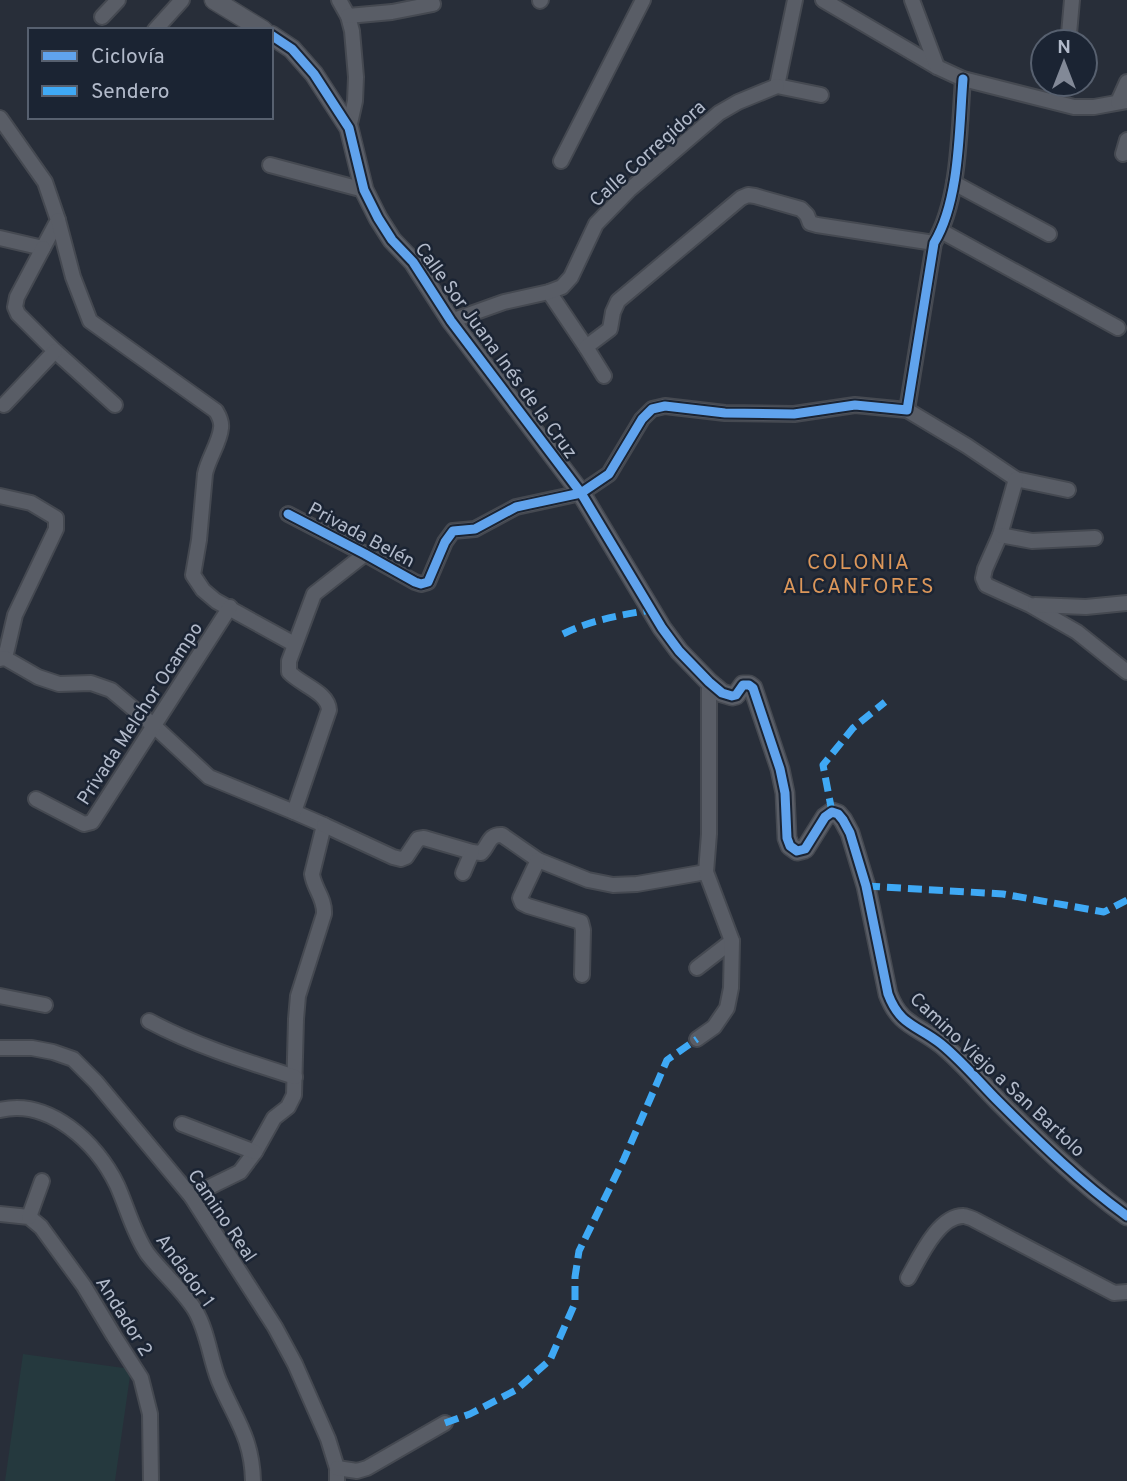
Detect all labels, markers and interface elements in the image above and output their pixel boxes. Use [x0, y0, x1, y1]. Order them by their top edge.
legend [28, 28, 273, 119]
north arrow [1029, 28, 1099, 98]
text: N [1057, 36, 1071, 60]
text: Ciclovía [91, 44, 165, 71]
text: Sendero [91, 79, 170, 106]
street label: Calle Corregidora [585, 96, 711, 213]
street label: Calle Sor Juana Inés de la Cruz [409, 238, 582, 464]
street label: Privada Belén [303, 498, 419, 574]
district label: COLONIA ALCANFORES [782, 550, 936, 601]
street label: Privada Melchor Ocampo [72, 618, 209, 810]
street label: Camino Viejo a San Bartolo [904, 988, 1089, 1163]
street label: Camino Real [182, 1165, 261, 1267]
street label: Andador 1 [150, 1230, 219, 1313]
street label: Andador 2 [89, 1273, 157, 1361]

